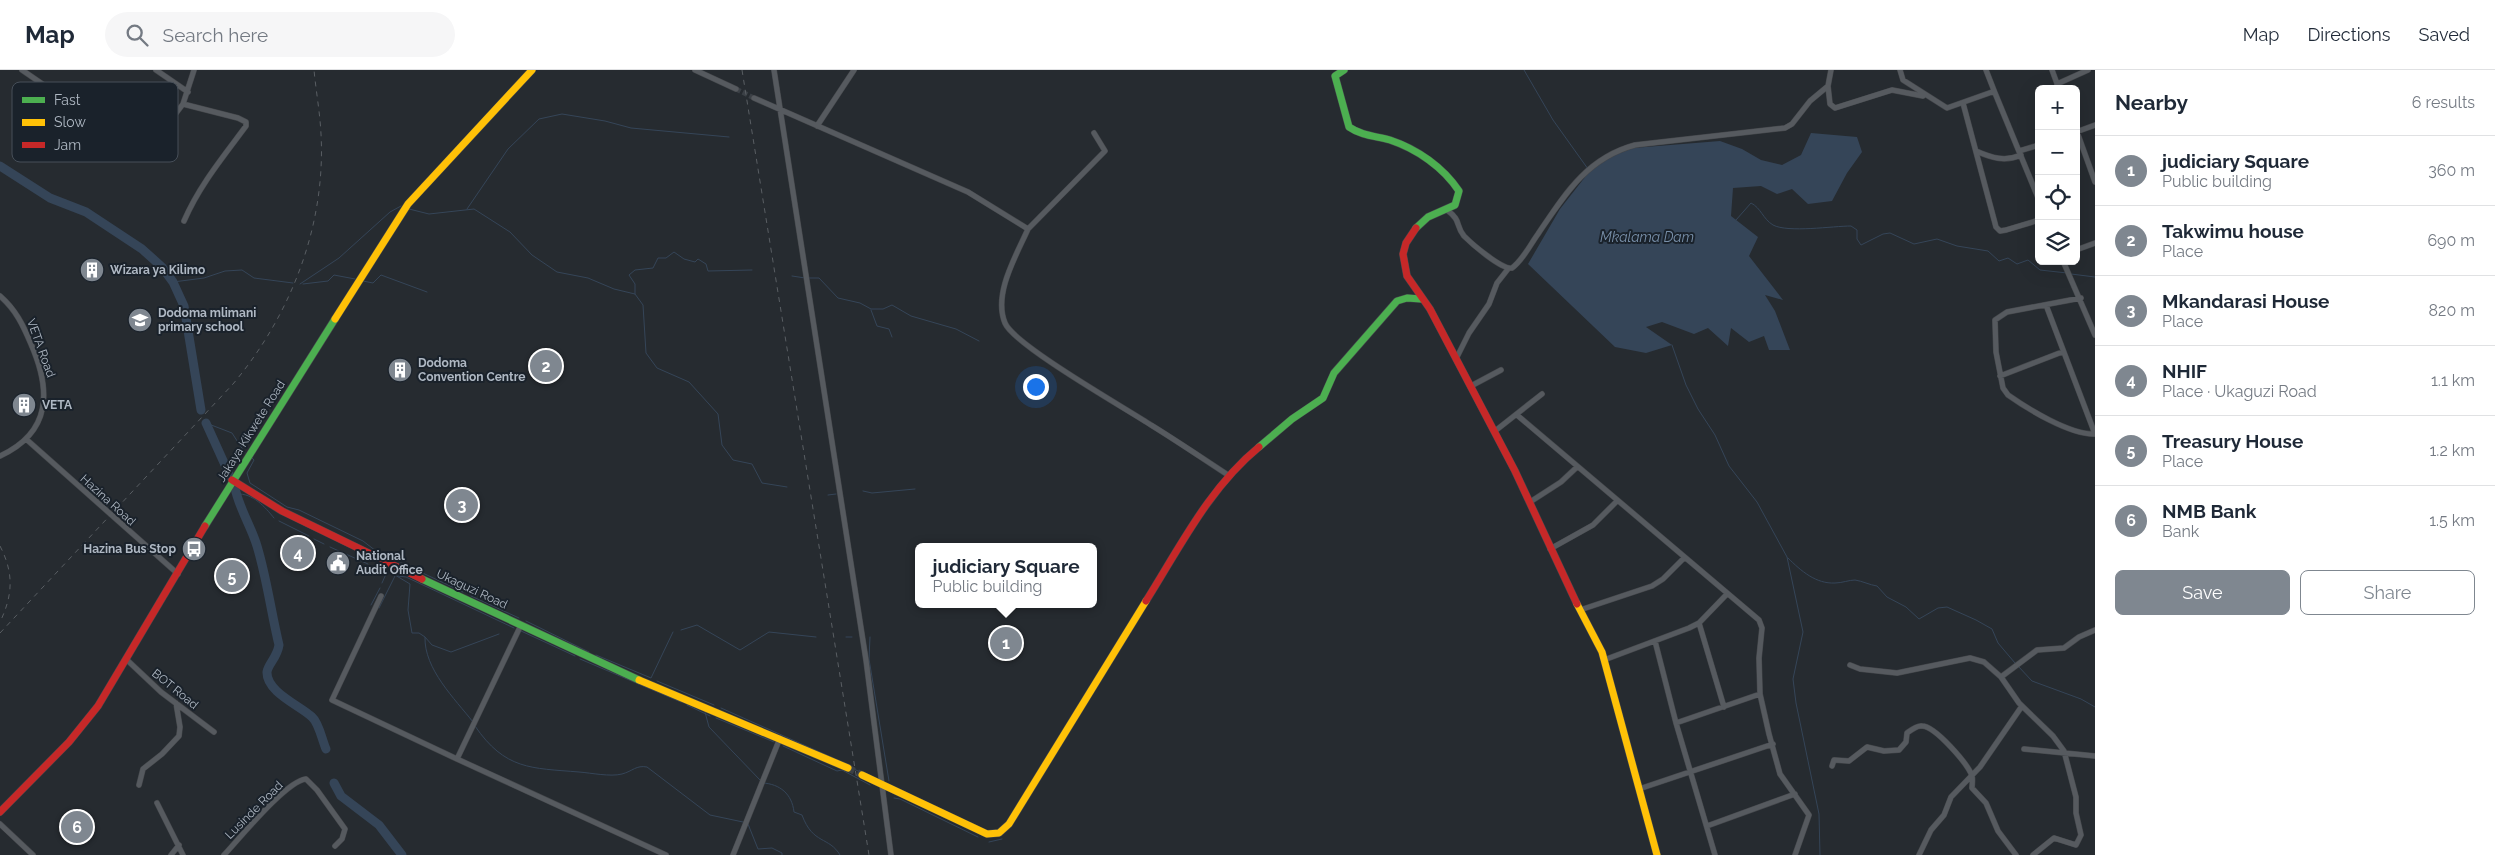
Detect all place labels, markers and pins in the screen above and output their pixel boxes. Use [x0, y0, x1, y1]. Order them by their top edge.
building icon: Wizara ya Kilimo [79, 257, 105, 283]
place label: Wizara ya Kilimo [110, 263, 205, 277]
place label: Dodoma mlimani primary school [158, 306, 256, 334]
school or university icon: Dodoma mlimani primary school [127, 307, 153, 333]
pin: 2 [530, 347, 562, 385]
place label: Dodoma Convention Centre [418, 356, 525, 384]
building icon: Dodoma Convention Centre [387, 357, 413, 383]
building icon: VETA [11, 392, 37, 418]
place label: VETA [42, 398, 73, 412]
pin: 3 [446, 486, 478, 524]
pin: 4 [282, 534, 314, 572]
bus stop icon: Hazina Bus Stop [181, 536, 207, 562]
place label: Hazina Bus Stop [83, 542, 176, 556]
place label: National Audit Office [356, 549, 423, 577]
public building icon: National Audit Office [325, 550, 351, 576]
pin: 5 [216, 557, 248, 595]
pin: 1 [990, 624, 1022, 662]
pin: 6 [61, 808, 93, 846]

